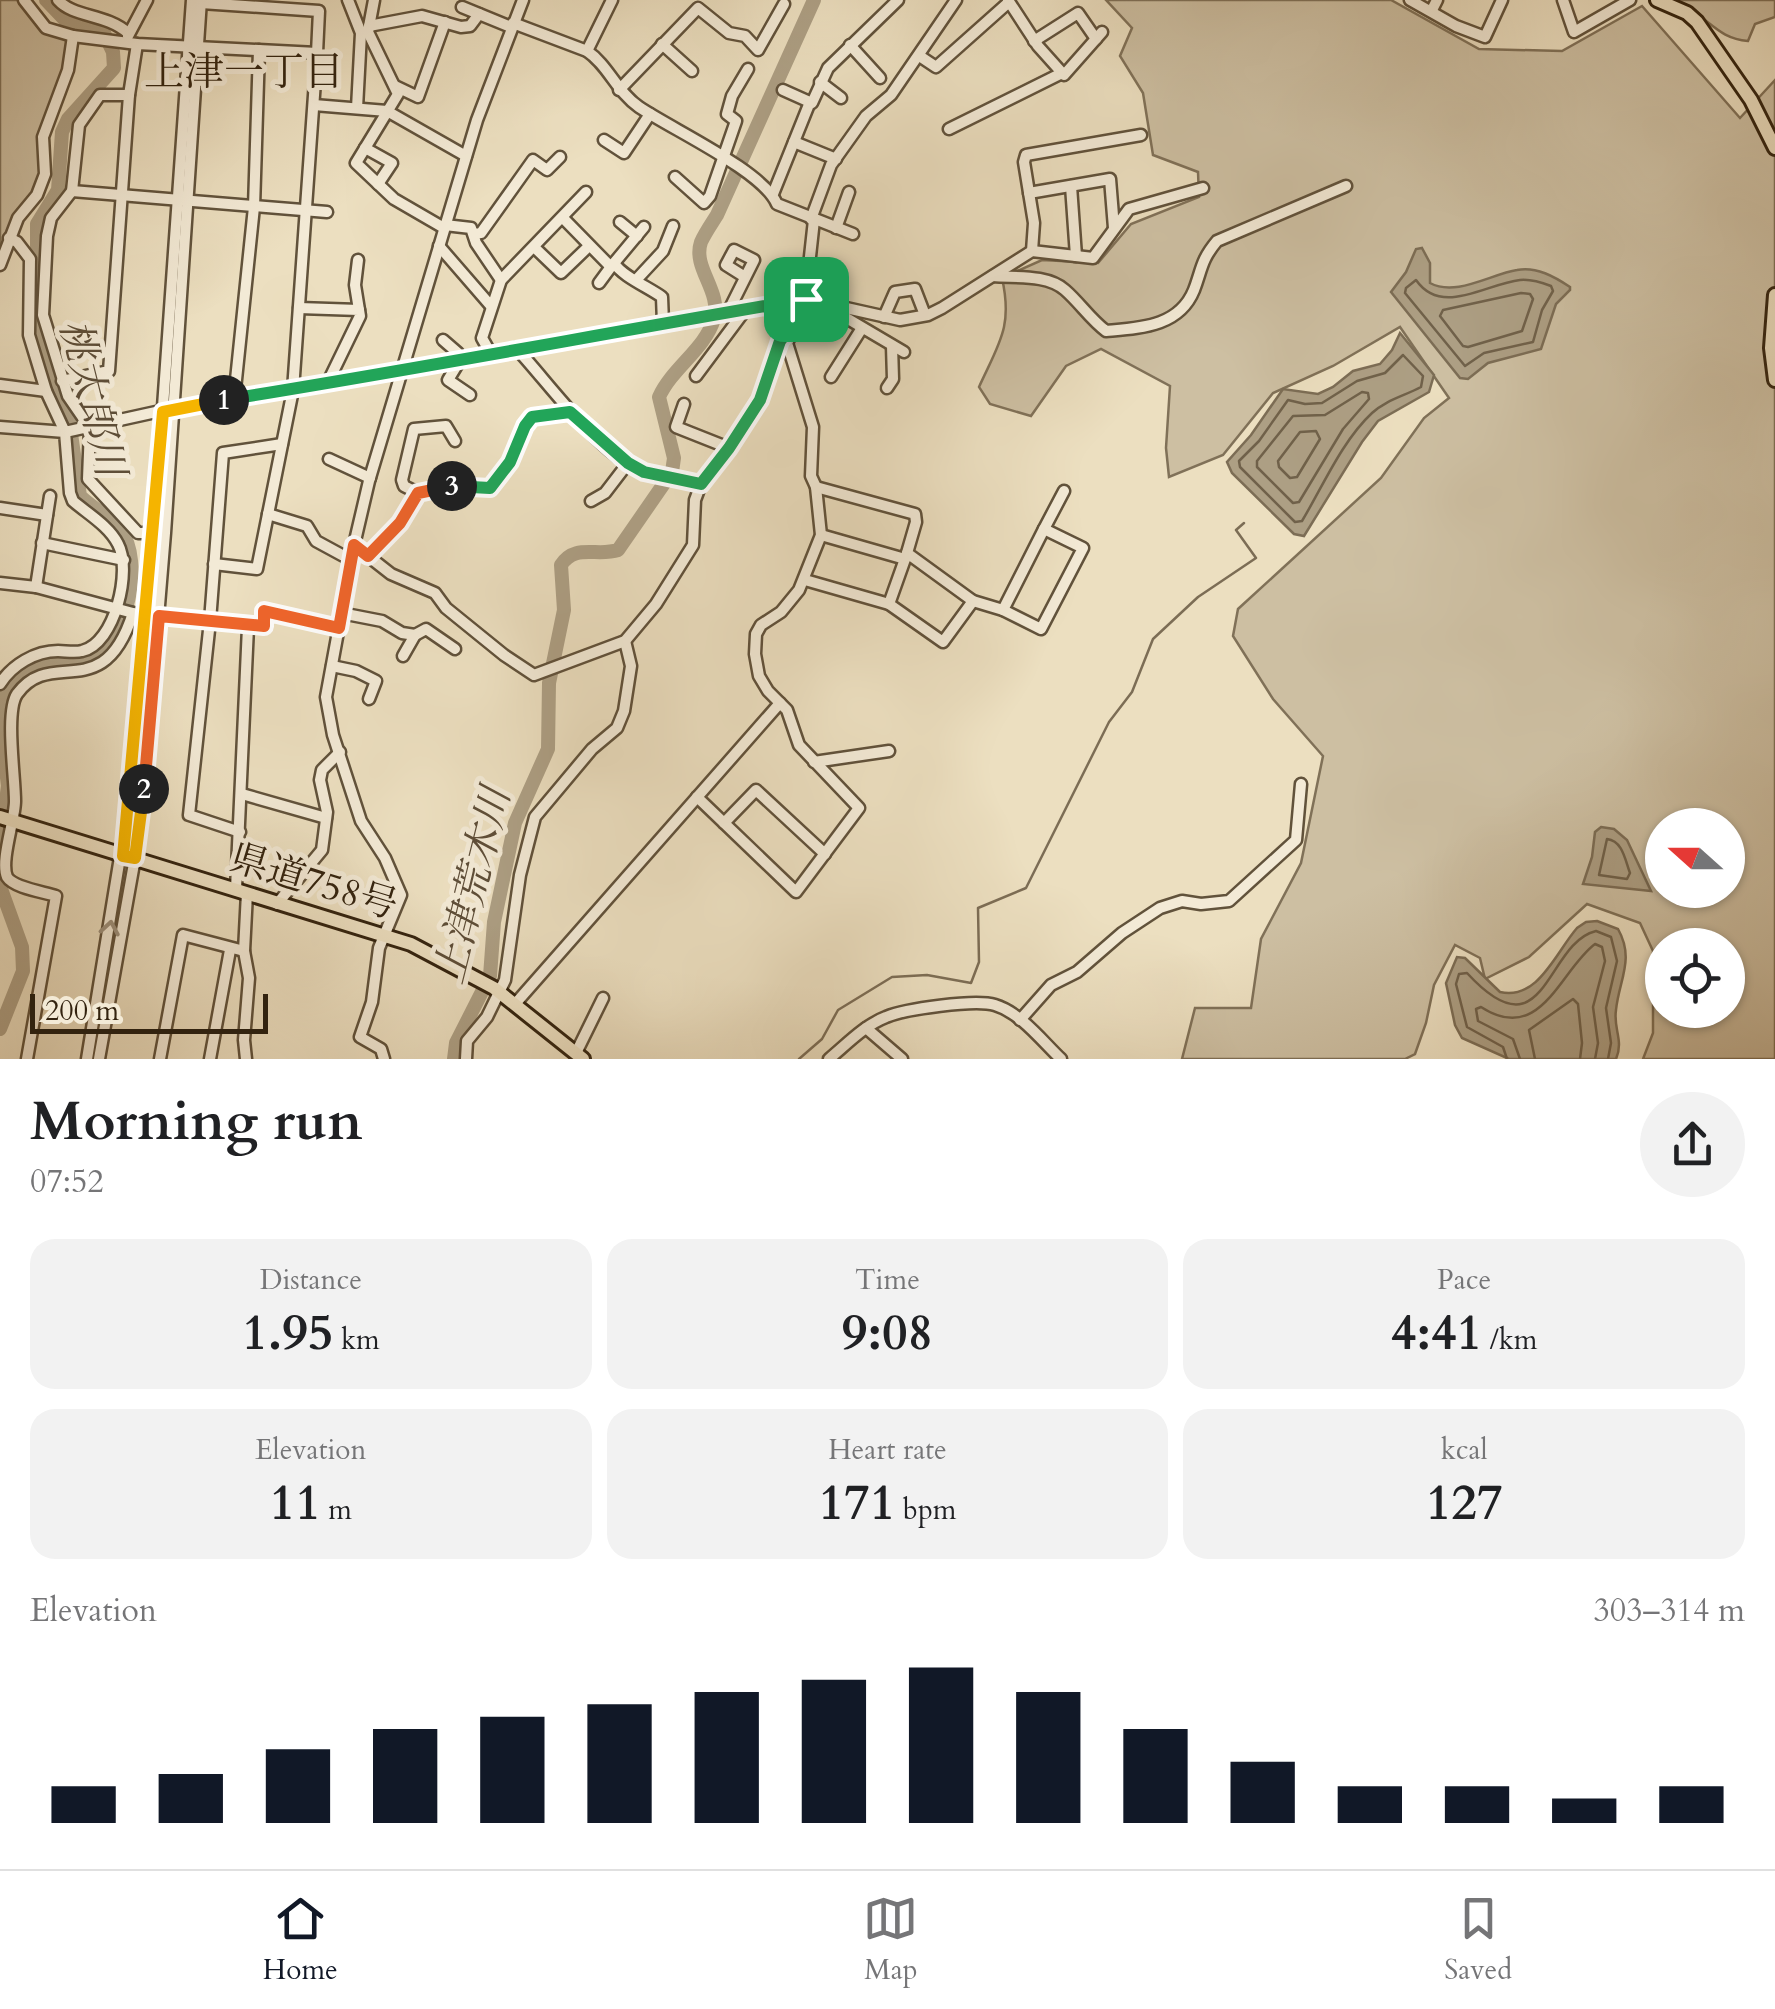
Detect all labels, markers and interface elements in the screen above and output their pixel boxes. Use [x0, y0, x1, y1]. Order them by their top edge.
district label: 上津一丁目 [144, 45, 344, 100]
pin [764, 257, 849, 342]
icon: arrive [779, 272, 834, 327]
water label: 桃太郎川 [46, 314, 139, 486]
pin: 1 [199, 375, 249, 425]
text: 1 [217, 381, 231, 419]
pin: 3 [427, 461, 477, 511]
text: 3 [445, 467, 459, 505]
pin: 2 [119, 764, 169, 814]
text: 2 [137, 770, 151, 808]
water label: 上津荒木川 [422, 778, 525, 990]
north arrow [1645, 808, 1745, 908]
map controls [1645, 808, 1745, 1028]
street label: 県道758号 [224, 832, 404, 932]
one-way arrow [99, 920, 120, 937]
button: locate [1645, 928, 1745, 1028]
scale bar [30, 989, 268, 1034]
text: 200 m [45, 992, 119, 1030]
text: Morning run [30, 1085, 363, 1159]
button: share [1640, 1092, 1745, 1197]
text: 07:52 [30, 1160, 104, 1204]
text: Distance [260, 1261, 362, 1299]
text: Time [855, 1261, 920, 1299]
text: Pace [1437, 1261, 1491, 1299]
text: 1.95 [242, 1299, 333, 1367]
text: 9:08 [842, 1299, 933, 1367]
text: 4:41 [1391, 1299, 1482, 1367]
text: km [333, 1321, 380, 1359]
text: /km [1482, 1321, 1537, 1359]
text: Elevation [255, 1431, 366, 1469]
text: Heart rate [828, 1431, 947, 1469]
text: kcal [1441, 1431, 1488, 1469]
text: 11 [270, 1469, 321, 1537]
text: 171 [819, 1469, 895, 1537]
text: 127 [1426, 1469, 1503, 1537]
text: m [321, 1491, 352, 1529]
text: bpm [895, 1491, 956, 1529]
text: Elevation [30, 1589, 157, 1633]
text: 303–314 m [1593, 1589, 1745, 1633]
tab: Home [263, 1891, 338, 1989]
tab: Map [863, 1891, 918, 1989]
tab: Saved [1444, 1891, 1512, 1989]

